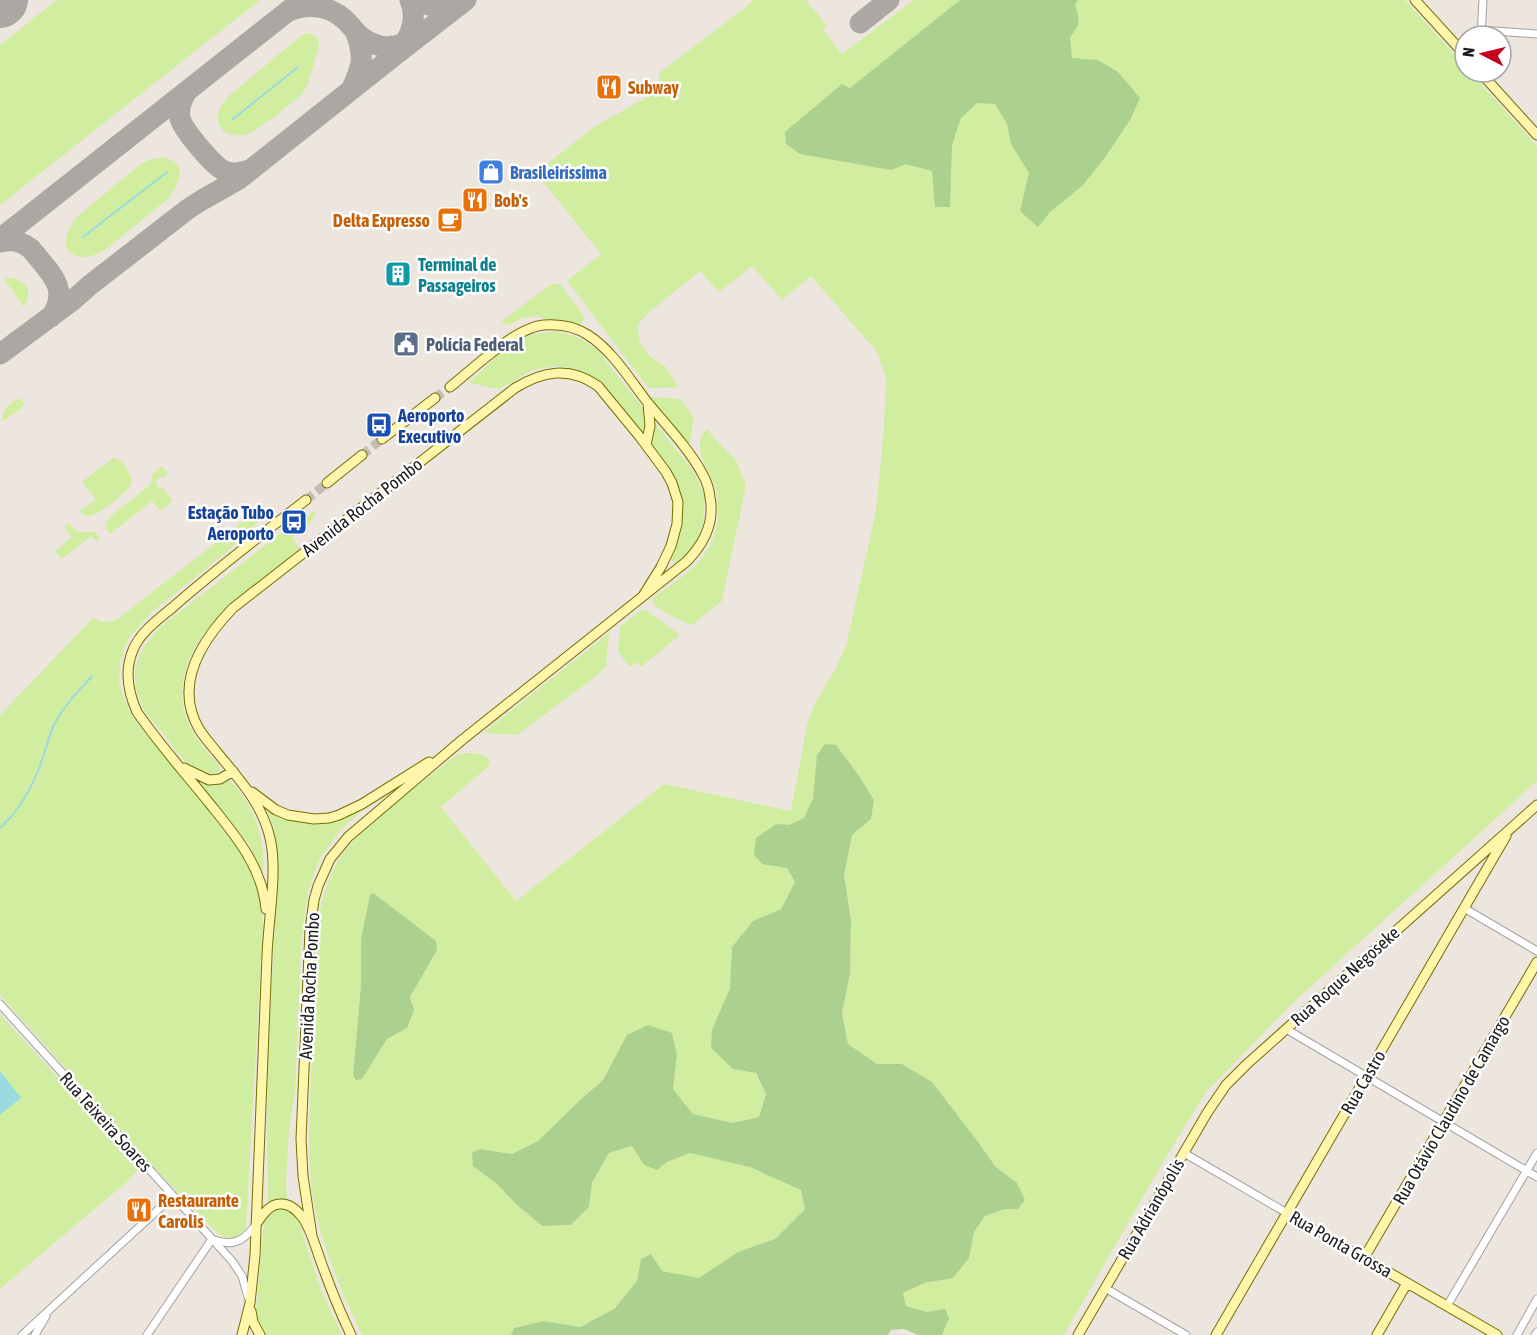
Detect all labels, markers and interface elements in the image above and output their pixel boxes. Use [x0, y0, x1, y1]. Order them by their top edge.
north arrow [1453, 24, 1513, 84]
text: N [1459, 46, 1478, 58]
restaurant icon: Subway [594, 72, 624, 102]
place label: Subway [628, 77, 680, 98]
shop icon: Brasileiríssima [476, 157, 506, 187]
place label: Brasileiríssima [510, 162, 607, 183]
restaurant icon: Bob's [460, 185, 490, 215]
place label: Bob's [494, 190, 529, 211]
cafe icon: Delta Expresso [435, 205, 465, 235]
place label: Delta Expresso [333, 210, 430, 231]
place label: Terminal de Passageiros [418, 254, 496, 296]
building icon: Terminal de Passageiros [383, 259, 413, 289]
public building icon: Polícia Federal [391, 329, 421, 359]
place label: Polícia Federal [426, 334, 524, 355]
place label: Aeroporto Executivo [397, 405, 464, 447]
bus stop icon: Aeroporto Executivo [364, 410, 394, 440]
street label: Avenida Rocha Pombo [298, 453, 426, 561]
place label: Estação Tubo Aeroporto [188, 502, 274, 544]
bus stop icon: Estação Tubo Aeroporto [279, 507, 309, 537]
street label: Avenida Rocha Pombo [295, 912, 323, 1060]
street label: Rua Roque Negoseke [1286, 922, 1404, 1030]
street label: Rua Otávio Claudino de Camargo [1388, 1012, 1514, 1208]
street label: Rua Castro [1336, 1046, 1390, 1118]
street label: Rua Teixeira Soares [56, 1068, 156, 1176]
street label: Rua Adrianópolis [1114, 1155, 1188, 1263]
place label: Restaurante Carolis [158, 1190, 239, 1232]
restaurant icon: Restaurante Carolis [124, 1195, 154, 1225]
street label: Rua Ponta Grossa [1286, 1206, 1396, 1282]

